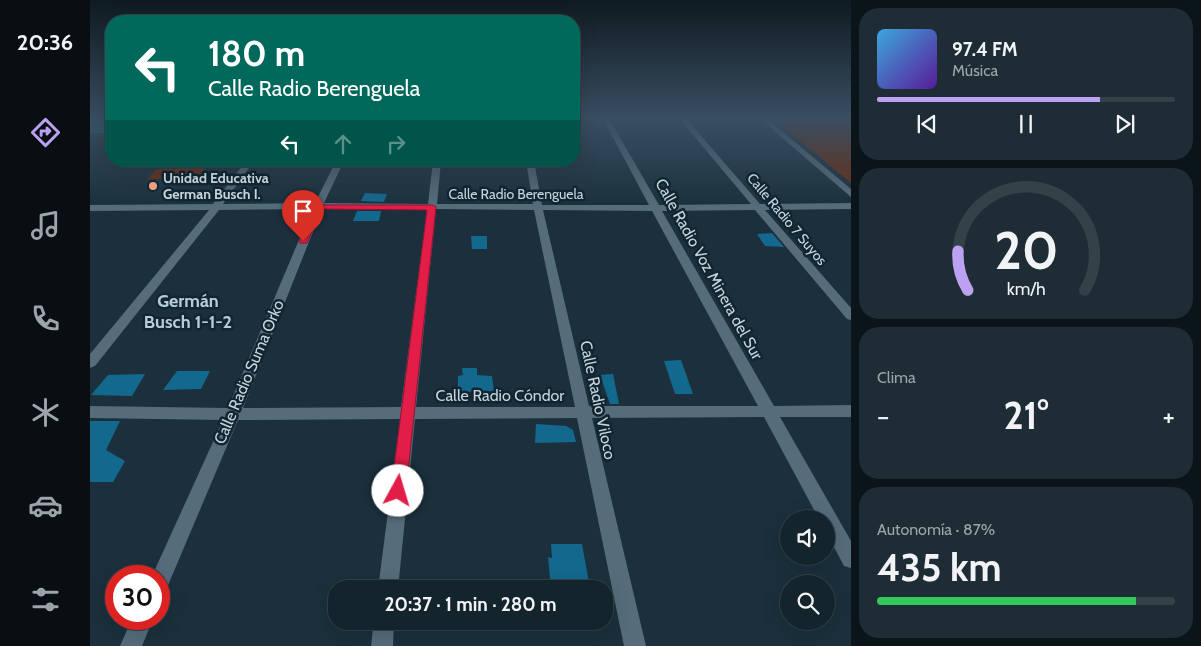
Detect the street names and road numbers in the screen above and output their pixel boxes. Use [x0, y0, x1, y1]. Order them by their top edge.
street label: Calle Radio 7 Suyos [743, 169, 831, 269]
street label: Calle Radio Voz Minera del Sur [651, 175, 767, 364]
street label: Calle Radio Berenguela [448, 185, 584, 203]
street label: Calle Radio Suma Orko [210, 297, 288, 447]
street label: Calle Radio Viloco [576, 339, 620, 461]
street label: Calle Radio Cóndor [436, 386, 565, 405]

